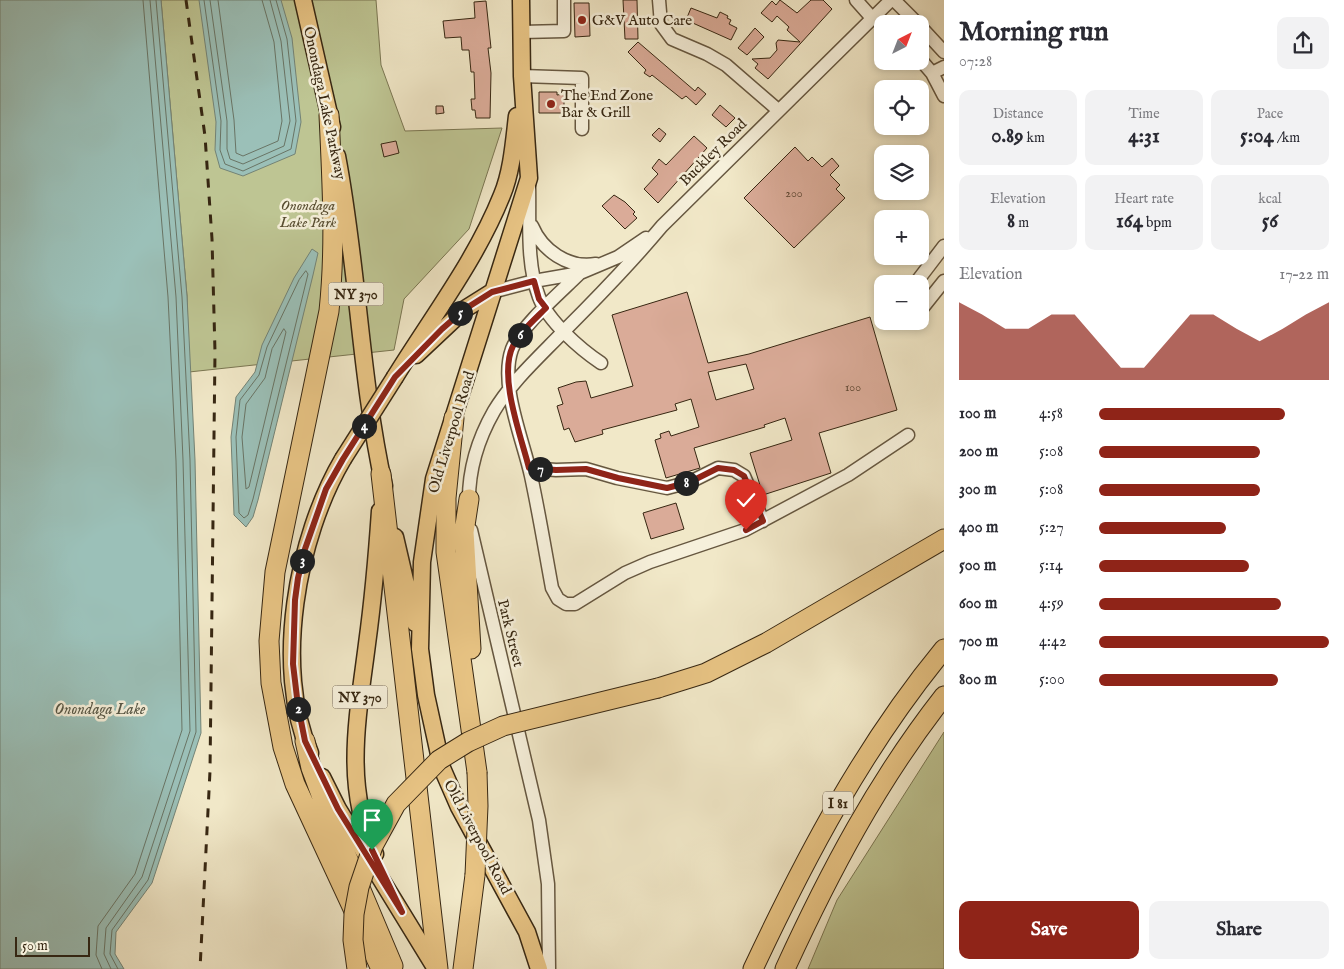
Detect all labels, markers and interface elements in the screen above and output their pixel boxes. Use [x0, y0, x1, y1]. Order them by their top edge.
place label: G&V Auto Care [592, 11, 692, 30]
marker: G&V Auto Care [576, 14, 588, 26]
north arrow [874, 15, 929, 70]
map controls [874, 15, 929, 330]
text: Morning run [959, 15, 1109, 50]
button: share [1277, 17, 1329, 69]
street label: Onondaga Lake Parkway [299, 25, 350, 182]
text: 07:28 [959, 52, 992, 72]
button: locate [874, 80, 929, 135]
place label: The End Zone Bar & Grill [561, 86, 653, 122]
marker: The End Zone Bar & Grill [545, 98, 557, 110]
text: Distance [993, 105, 1043, 123]
text: Time [1128, 105, 1160, 123]
text: Pace [1257, 105, 1283, 123]
street label: Buckley Road [676, 114, 752, 190]
text: 0.89 [991, 123, 1023, 150]
text: 4:31 [1128, 123, 1160, 150]
text: 5:04 [1240, 123, 1274, 150]
text: km [1023, 129, 1045, 147]
text: /km [1274, 129, 1300, 147]
button: layers [874, 145, 929, 200]
house number: 200 [785, 186, 803, 201]
text: Elevation [990, 190, 1046, 208]
text: Heart rate [1114, 190, 1174, 208]
text: kcal [1258, 190, 1282, 208]
park label: Onondaga Lake Park [279, 196, 336, 232]
text: 8 [1007, 208, 1015, 235]
text: 164 [1116, 208, 1143, 235]
text: 56 [1262, 208, 1278, 235]
button: + [874, 210, 929, 265]
text: m [1015, 214, 1029, 232]
text: bpm [1143, 214, 1172, 232]
text: Elevation [959, 265, 1022, 285]
text: 17–22 m [1279, 265, 1329, 285]
button: − [874, 275, 929, 330]
road number: NY 370 [328, 282, 384, 306]
pin: 5 [448, 300, 472, 326]
text: 5 [458, 304, 463, 322]
pin: 6 [508, 322, 532, 348]
text: 6 [518, 326, 523, 344]
street label: Old Liverpool Road [424, 368, 479, 496]
house number: 100 [845, 380, 861, 395]
text: 100 m [959, 404, 996, 424]
text: 4:58 [1039, 404, 1063, 424]
pin: 4 [352, 414, 376, 438]
text: 4 [361, 417, 368, 435]
text: 200 m [959, 442, 998, 462]
text: 5:08 [1039, 442, 1063, 462]
pin: 7 [528, 456, 552, 482]
text: 7 [537, 460, 544, 478]
pin: 8 [674, 470, 698, 496]
text: 8 [684, 474, 689, 492]
pin [725, 479, 767, 530]
text: 300 m [959, 480, 997, 500]
text: 5:08 [1039, 480, 1063, 500]
icon: check [732, 486, 760, 514]
text: 400 m [959, 518, 998, 538]
text: 5:27 [1039, 518, 1064, 538]
pin: 3 [290, 548, 314, 574]
text: 3 [300, 552, 305, 570]
text: 500 m [959, 556, 996, 576]
text: 5:14 [1039, 556, 1063, 576]
text: 600 m [959, 594, 997, 614]
text: 4:59 [1039, 594, 1064, 614]
street label: Park Street [493, 597, 528, 669]
text: 700 m [959, 632, 998, 652]
text: 4:42 [1039, 632, 1066, 652]
text: 800 m [959, 670, 997, 690]
text: 5:00 [1039, 670, 1065, 690]
road number: NY 370 [332, 686, 388, 709]
pin: 2 [286, 696, 310, 722]
water label: Onondaga Lake [55, 700, 146, 720]
text: 2 [295, 700, 302, 718]
street label: Old Liverpool Road [439, 777, 516, 899]
road number: I 81 [823, 791, 853, 814]
pin [351, 799, 393, 850]
icon: arrive [358, 806, 386, 834]
button: Save [959, 901, 1139, 959]
button: Share [1149, 901, 1329, 959]
scale bar [15, 934, 90, 957]
text: 50 m [22, 937, 48, 955]

